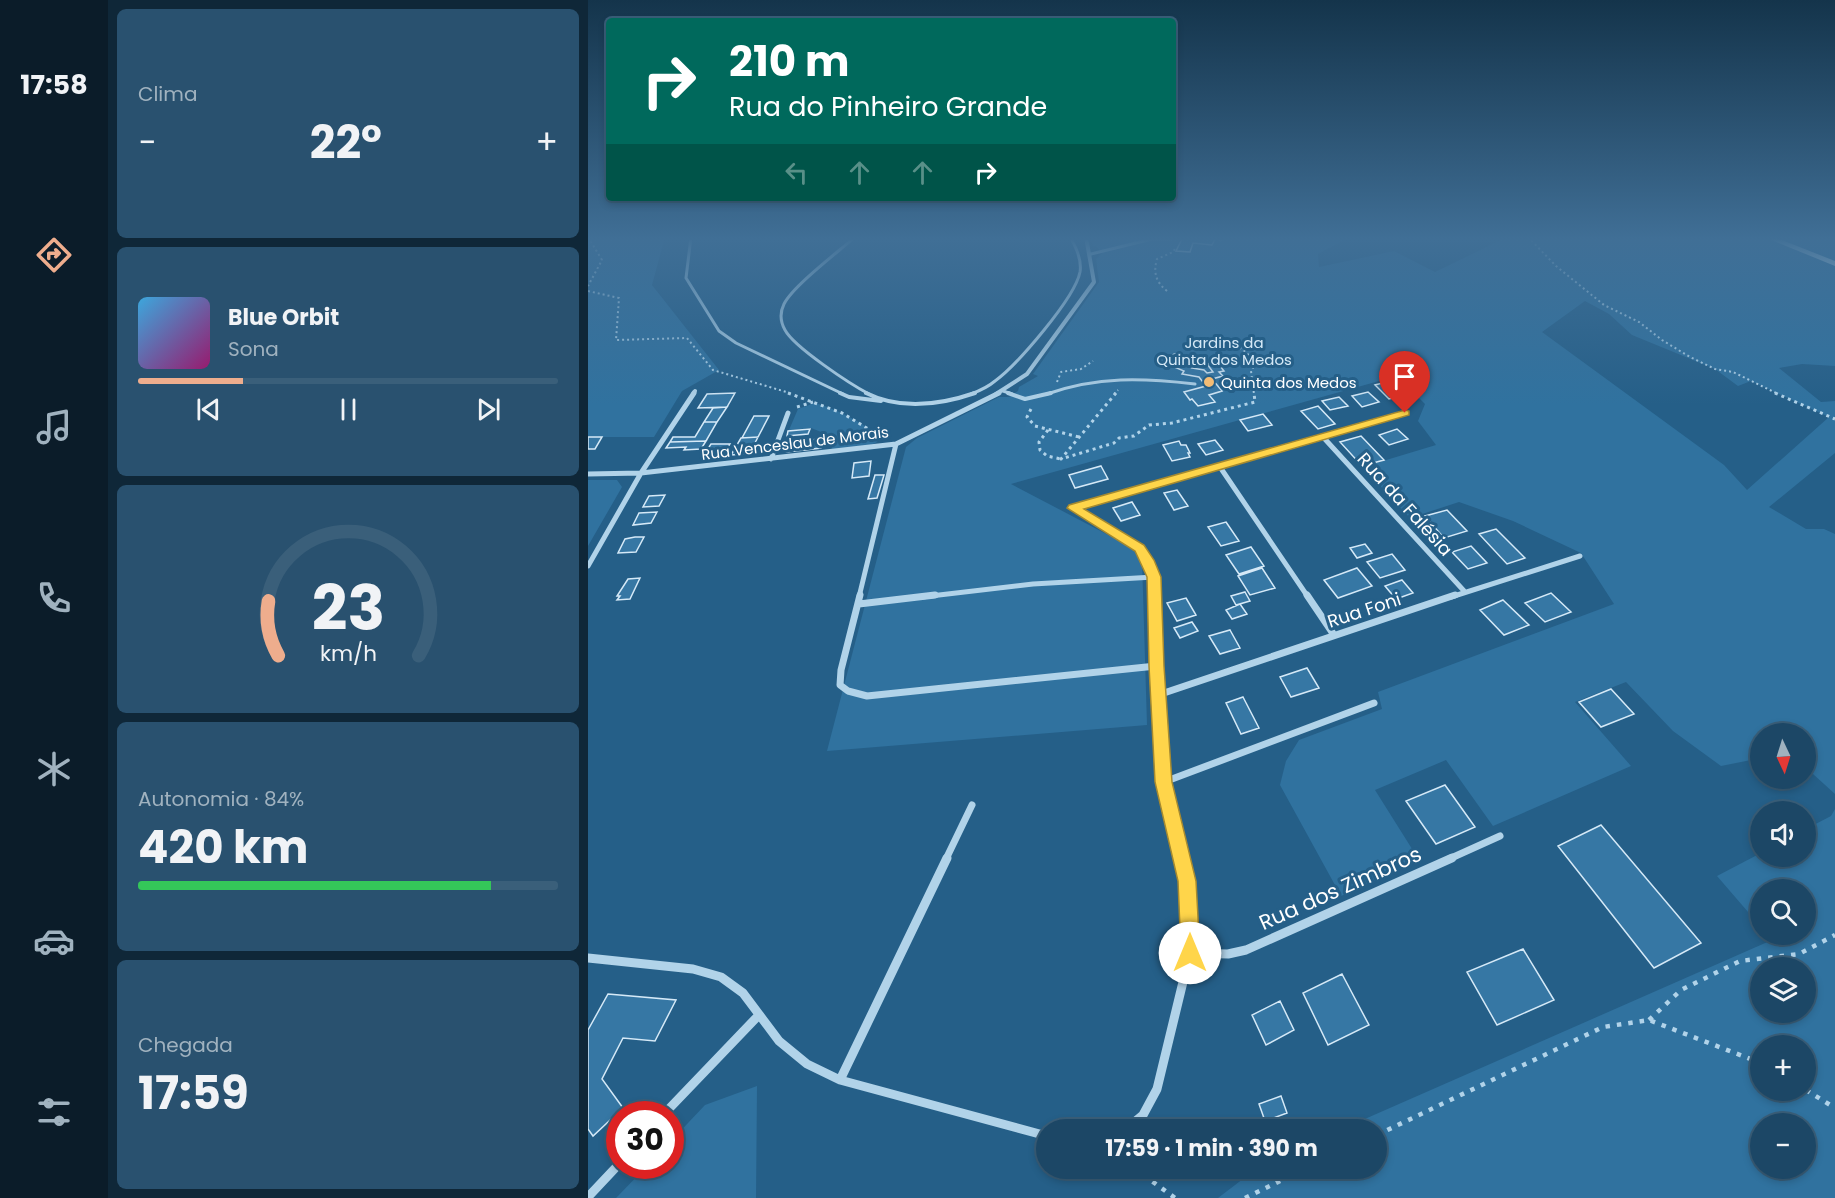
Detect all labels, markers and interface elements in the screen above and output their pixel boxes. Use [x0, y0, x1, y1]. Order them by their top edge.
text: 210 m [729, 32, 850, 91]
icon: right [630, 42, 708, 120]
text: 17:58 [20, 66, 88, 103]
text: Clima [138, 80, 197, 108]
text: Rua do Pinheiro Grande [729, 88, 1047, 125]
text: 22° [310, 111, 382, 174]
text: − [138, 119, 156, 166]
text: + [535, 119, 558, 166]
icon: left [780, 156, 813, 189]
icon: ahead [843, 156, 876, 189]
icon: ahead [906, 156, 939, 189]
icon: right [969, 156, 1002, 189]
icon: directions [33, 234, 75, 276]
text: Blue Orbit [228, 302, 339, 333]
park label: Jardins da Quinta dos Medos [1156, 332, 1292, 370]
text: Sona [228, 335, 279, 363]
pin [1379, 351, 1430, 413]
icon: arrive [1388, 360, 1421, 393]
place label: Quinta dos Medos [1221, 372, 1357, 393]
marker: Quinta dos Medos [1202, 375, 1216, 389]
icon: previous [192, 393, 225, 426]
icon: pause [332, 393, 365, 426]
icon: next [472, 393, 505, 426]
icon: music [33, 406, 75, 448]
street label: Rua Venceslau de Morais [700, 421, 890, 465]
street label: Rua da Falésia [1352, 447, 1458, 561]
text: 23 [311, 564, 385, 652]
icon: phone [33, 577, 75, 619]
street label: Rua Foni [1324, 586, 1404, 634]
text: km/h [319, 638, 377, 669]
north arrow [1750, 723, 1816, 789]
map controls [1750, 723, 1816, 1179]
icon: climate [33, 748, 75, 790]
text: Autonomia · 84% [138, 785, 304, 813]
button: sound [1750, 801, 1816, 867]
text: 420 km [138, 816, 309, 879]
street label: Rua dos Zimbros [1254, 839, 1426, 937]
button: search [1750, 879, 1816, 945]
icon: car [33, 920, 75, 962]
position arrow [1158, 921, 1222, 985]
button: layers [1750, 957, 1816, 1023]
text: Chegada [138, 1031, 233, 1059]
button: + [1750, 1035, 1816, 1101]
text: 17:59 [138, 1062, 249, 1125]
icon: filters [33, 1091, 75, 1133]
speed limit sign: 30 [606, 1101, 684, 1179]
button: − [1750, 1113, 1816, 1179]
text: 17:59 · 1 min · 390 m [1105, 1133, 1318, 1164]

